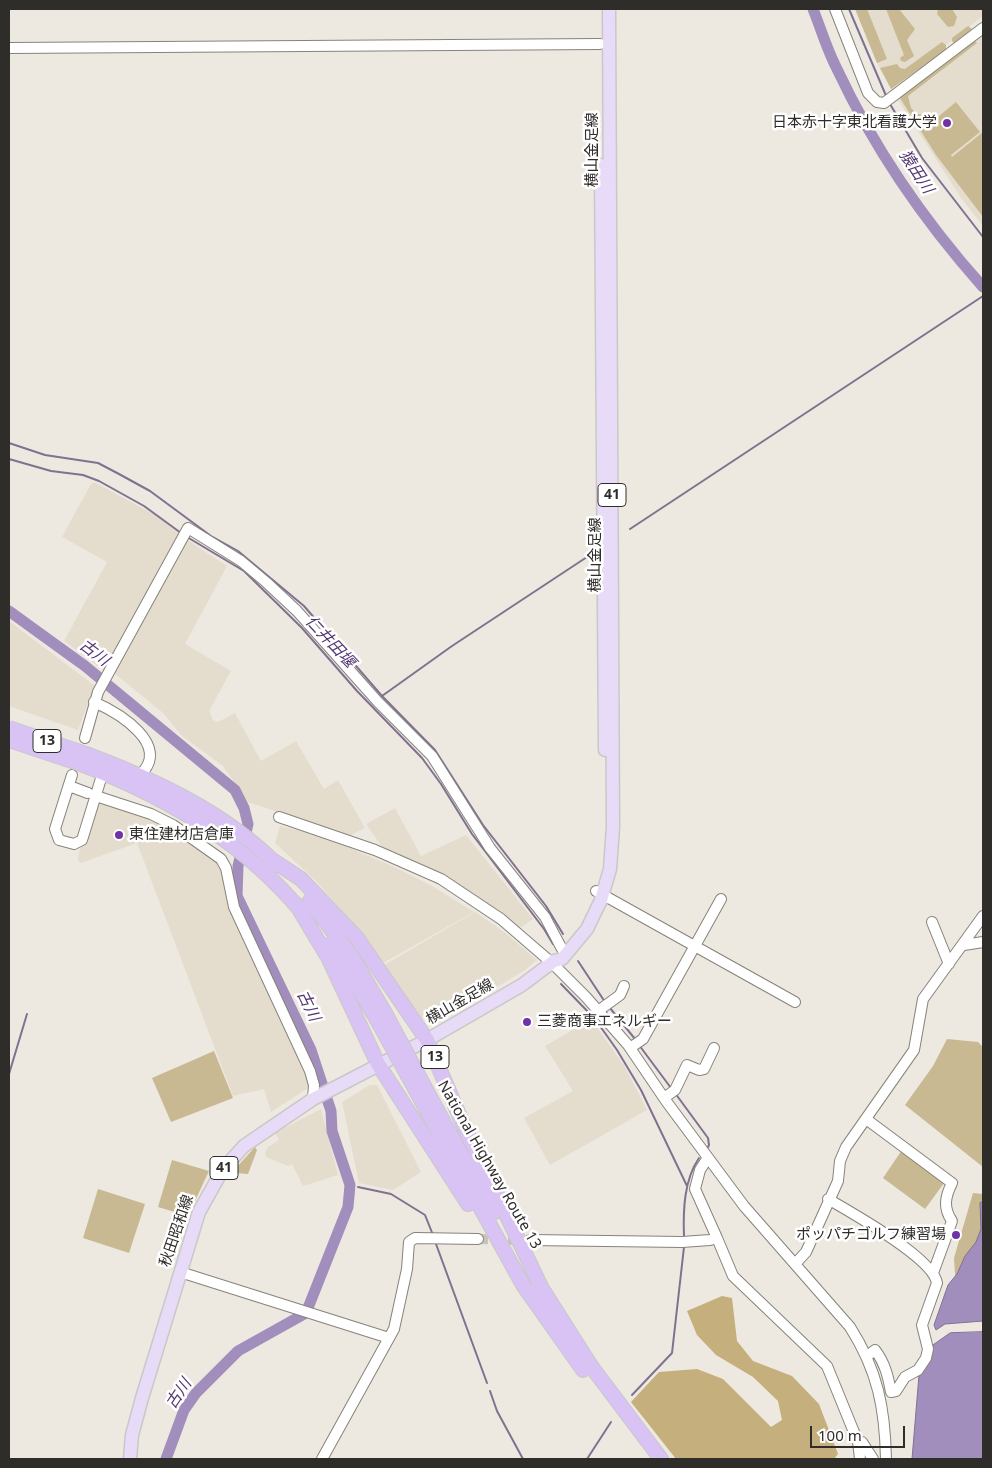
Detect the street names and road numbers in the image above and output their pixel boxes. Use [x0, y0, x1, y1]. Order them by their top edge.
street label: 横山金足線 [584, 113, 602, 187]
road number: 41 [598, 484, 626, 506]
street label: 横山金足線 [587, 518, 605, 592]
road number: 13 [33, 729, 61, 752]
street label: 横山金足線 [423, 975, 497, 1029]
road number: 13 [421, 1046, 449, 1068]
street label: National Highway Route 13 [433, 1078, 545, 1252]
road number: 41 [210, 1156, 238, 1180]
street label: 秋田昭和線 [156, 1193, 198, 1269]

